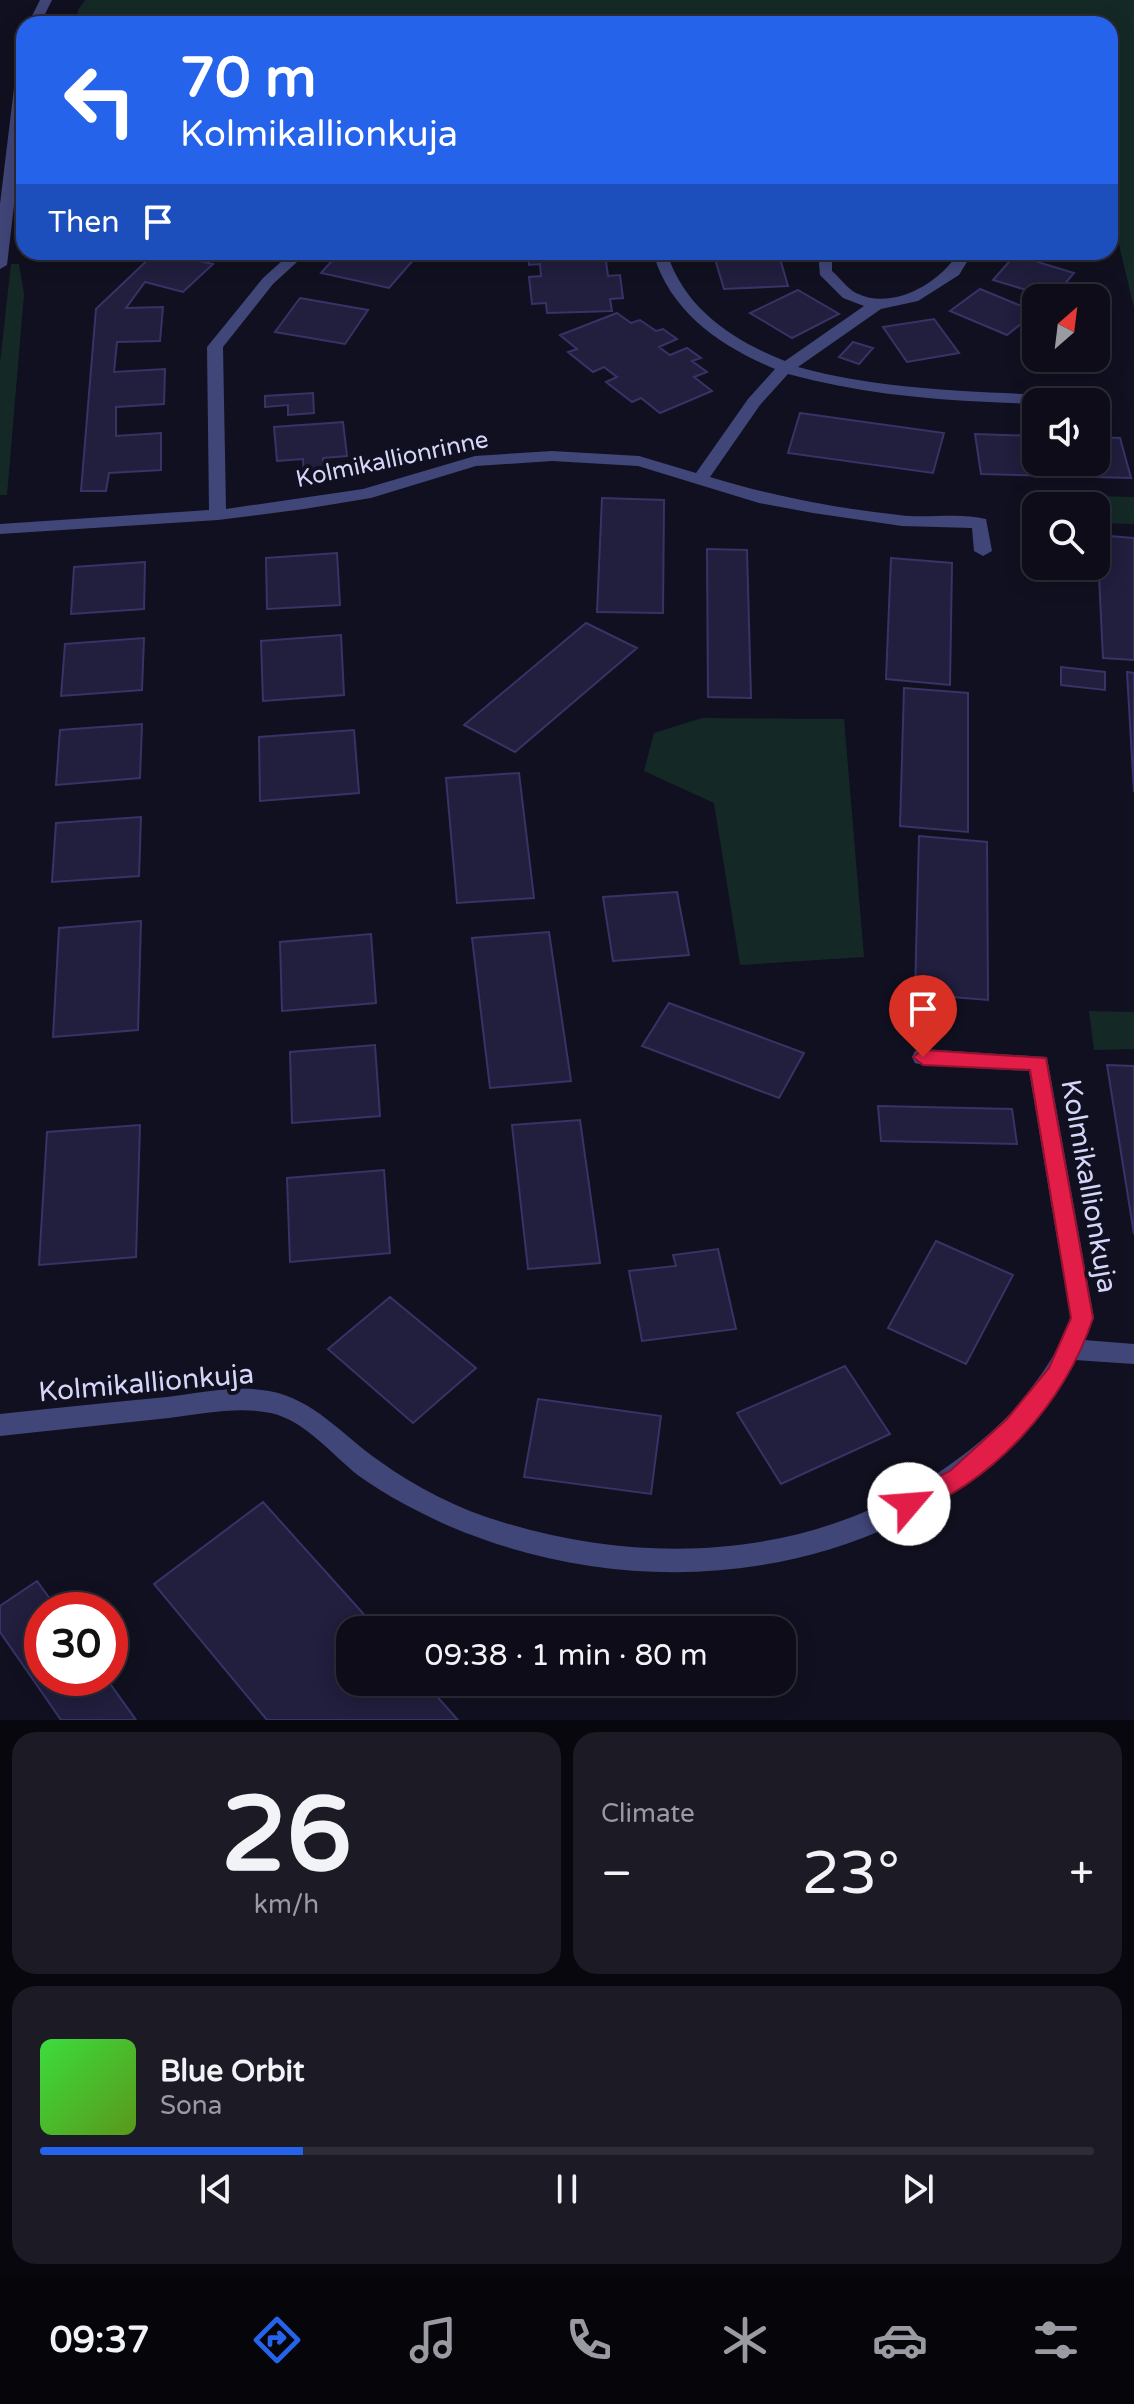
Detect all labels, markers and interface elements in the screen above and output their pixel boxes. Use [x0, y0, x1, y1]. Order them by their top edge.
text: 70 m [180, 45, 316, 112]
icon: left [48, 48, 152, 152]
text: Kolmikallionkuja [180, 113, 458, 156]
icon: arrive [136, 200, 180, 244]
text: Then [48, 204, 120, 241]
north arrow [1022, 284, 1110, 372]
map controls [1022, 284, 1110, 580]
button: sound [1022, 388, 1110, 476]
street label: Kolmikallionrinne [293, 425, 491, 494]
button: search [1022, 492, 1110, 580]
pin [889, 975, 957, 1057]
icon: arrive [901, 987, 945, 1031]
street label: Kolmikallionkuja [1053, 1077, 1125, 1296]
street label: Kolmikallionkuja [37, 1357, 255, 1409]
position arrow [867, 1462, 951, 1546]
speed limit sign: 30 [24, 1592, 128, 1696]
text: 09:38 · 1 min · 80 m [425, 1637, 707, 1674]
text: 26 [221, 1774, 352, 1899]
text: Climate [601, 1798, 695, 1829]
text: 23° [802, 1838, 900, 1910]
text: − [601, 1848, 632, 1901]
text: + [1069, 1848, 1094, 1901]
text: km/h [254, 1889, 319, 1920]
text: Blue Orbit [160, 2053, 305, 2090]
text: Sona [160, 2090, 222, 2121]
icon: previous [194, 2167, 238, 2211]
icon: pause [545, 2167, 589, 2211]
icon: next [896, 2167, 940, 2211]
icon: directions [249, 2312, 305, 2368]
icon: music [405, 2312, 461, 2368]
icon: phone [561, 2312, 617, 2368]
icon: climate [717, 2312, 773, 2368]
icon: car [872, 2312, 928, 2368]
icon: filters [1028, 2312, 1084, 2368]
text: 09:37 [50, 2319, 150, 2362]

